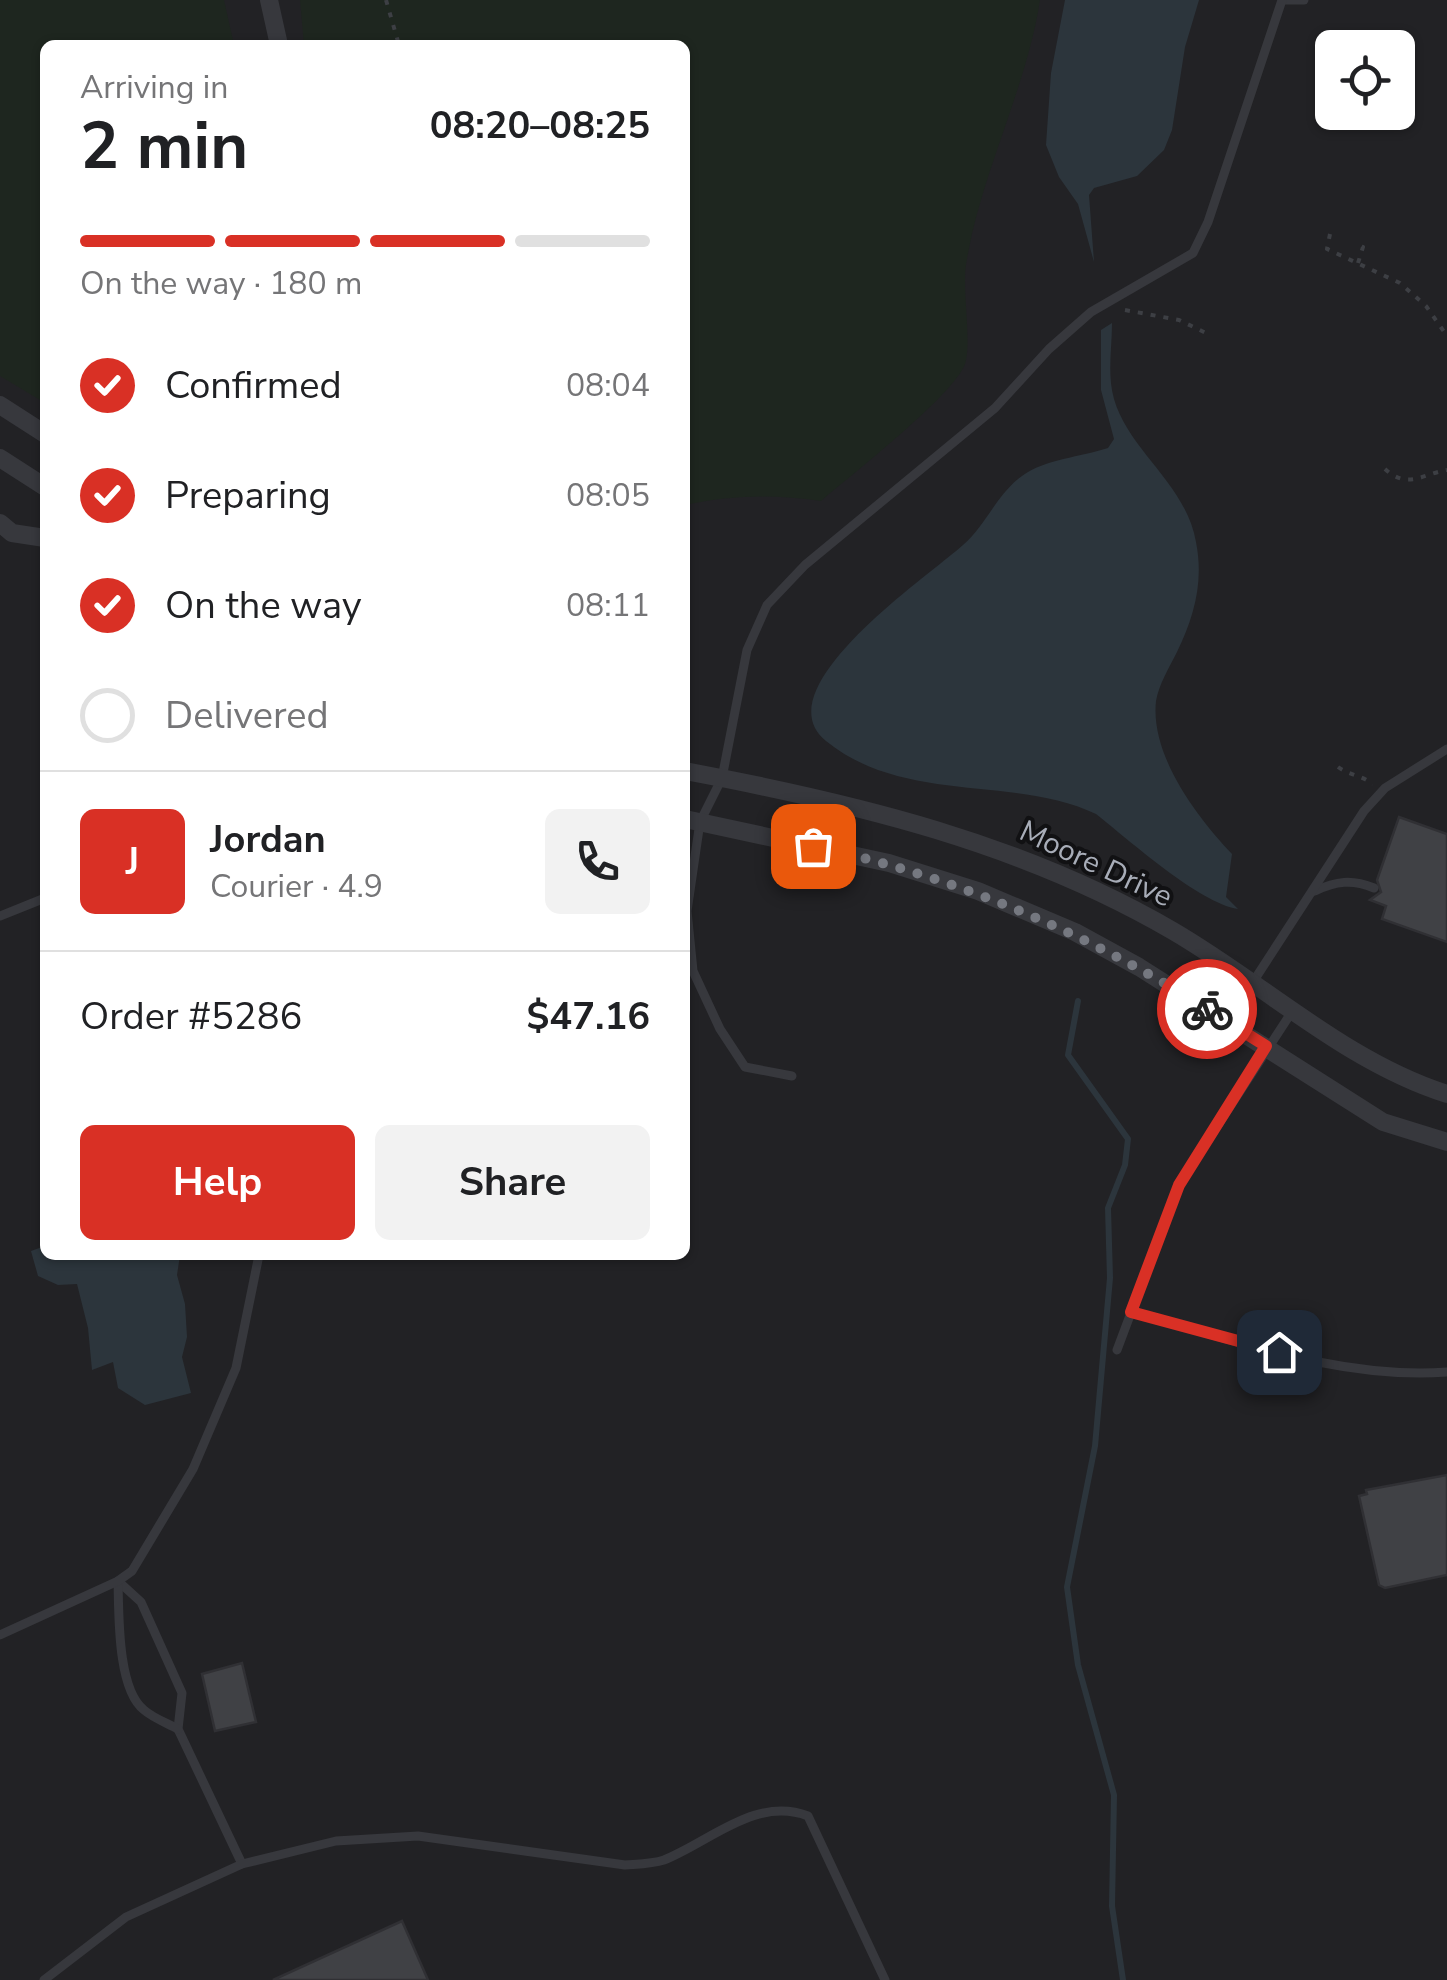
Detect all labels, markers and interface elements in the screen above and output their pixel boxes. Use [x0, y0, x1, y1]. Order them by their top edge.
map controls [1315, 30, 1415, 130]
button: locate [1315, 30, 1415, 130]
text: Arriving in [80, 66, 228, 109]
text: 08:20–08:25 [430, 100, 650, 151]
text: 2 min [80, 102, 248, 191]
text: On the way · 180 m [80, 262, 362, 305]
icon: check [80, 358, 135, 413]
text: Confirmed [165, 360, 342, 411]
text: 08:04 [566, 364, 650, 407]
icon: check [80, 468, 135, 523]
text: Preparing [165, 470, 331, 521]
text: 08:05 [566, 474, 650, 517]
icon: check [80, 578, 135, 633]
text: On the way [165, 580, 361, 631]
text: 08:11 [566, 584, 650, 627]
text: Delivered [165, 690, 329, 741]
pin [771, 804, 856, 889]
button: phone [545, 809, 650, 914]
street label: Moore Drive [1013, 811, 1179, 917]
text: Jordan [210, 814, 326, 865]
icon: bag [786, 819, 841, 874]
text: J [126, 836, 139, 887]
text: Courier · 4.9 [210, 865, 383, 908]
courier [1157, 959, 1257, 1059]
icon: bike [1180, 982, 1235, 1037]
text: Order #5286 [80, 991, 302, 1042]
text: $47.16 [527, 991, 650, 1042]
button: Help [80, 1125, 355, 1240]
button: Share [375, 1125, 650, 1240]
pin [1237, 1310, 1322, 1395]
icon: home [1252, 1325, 1307, 1380]

